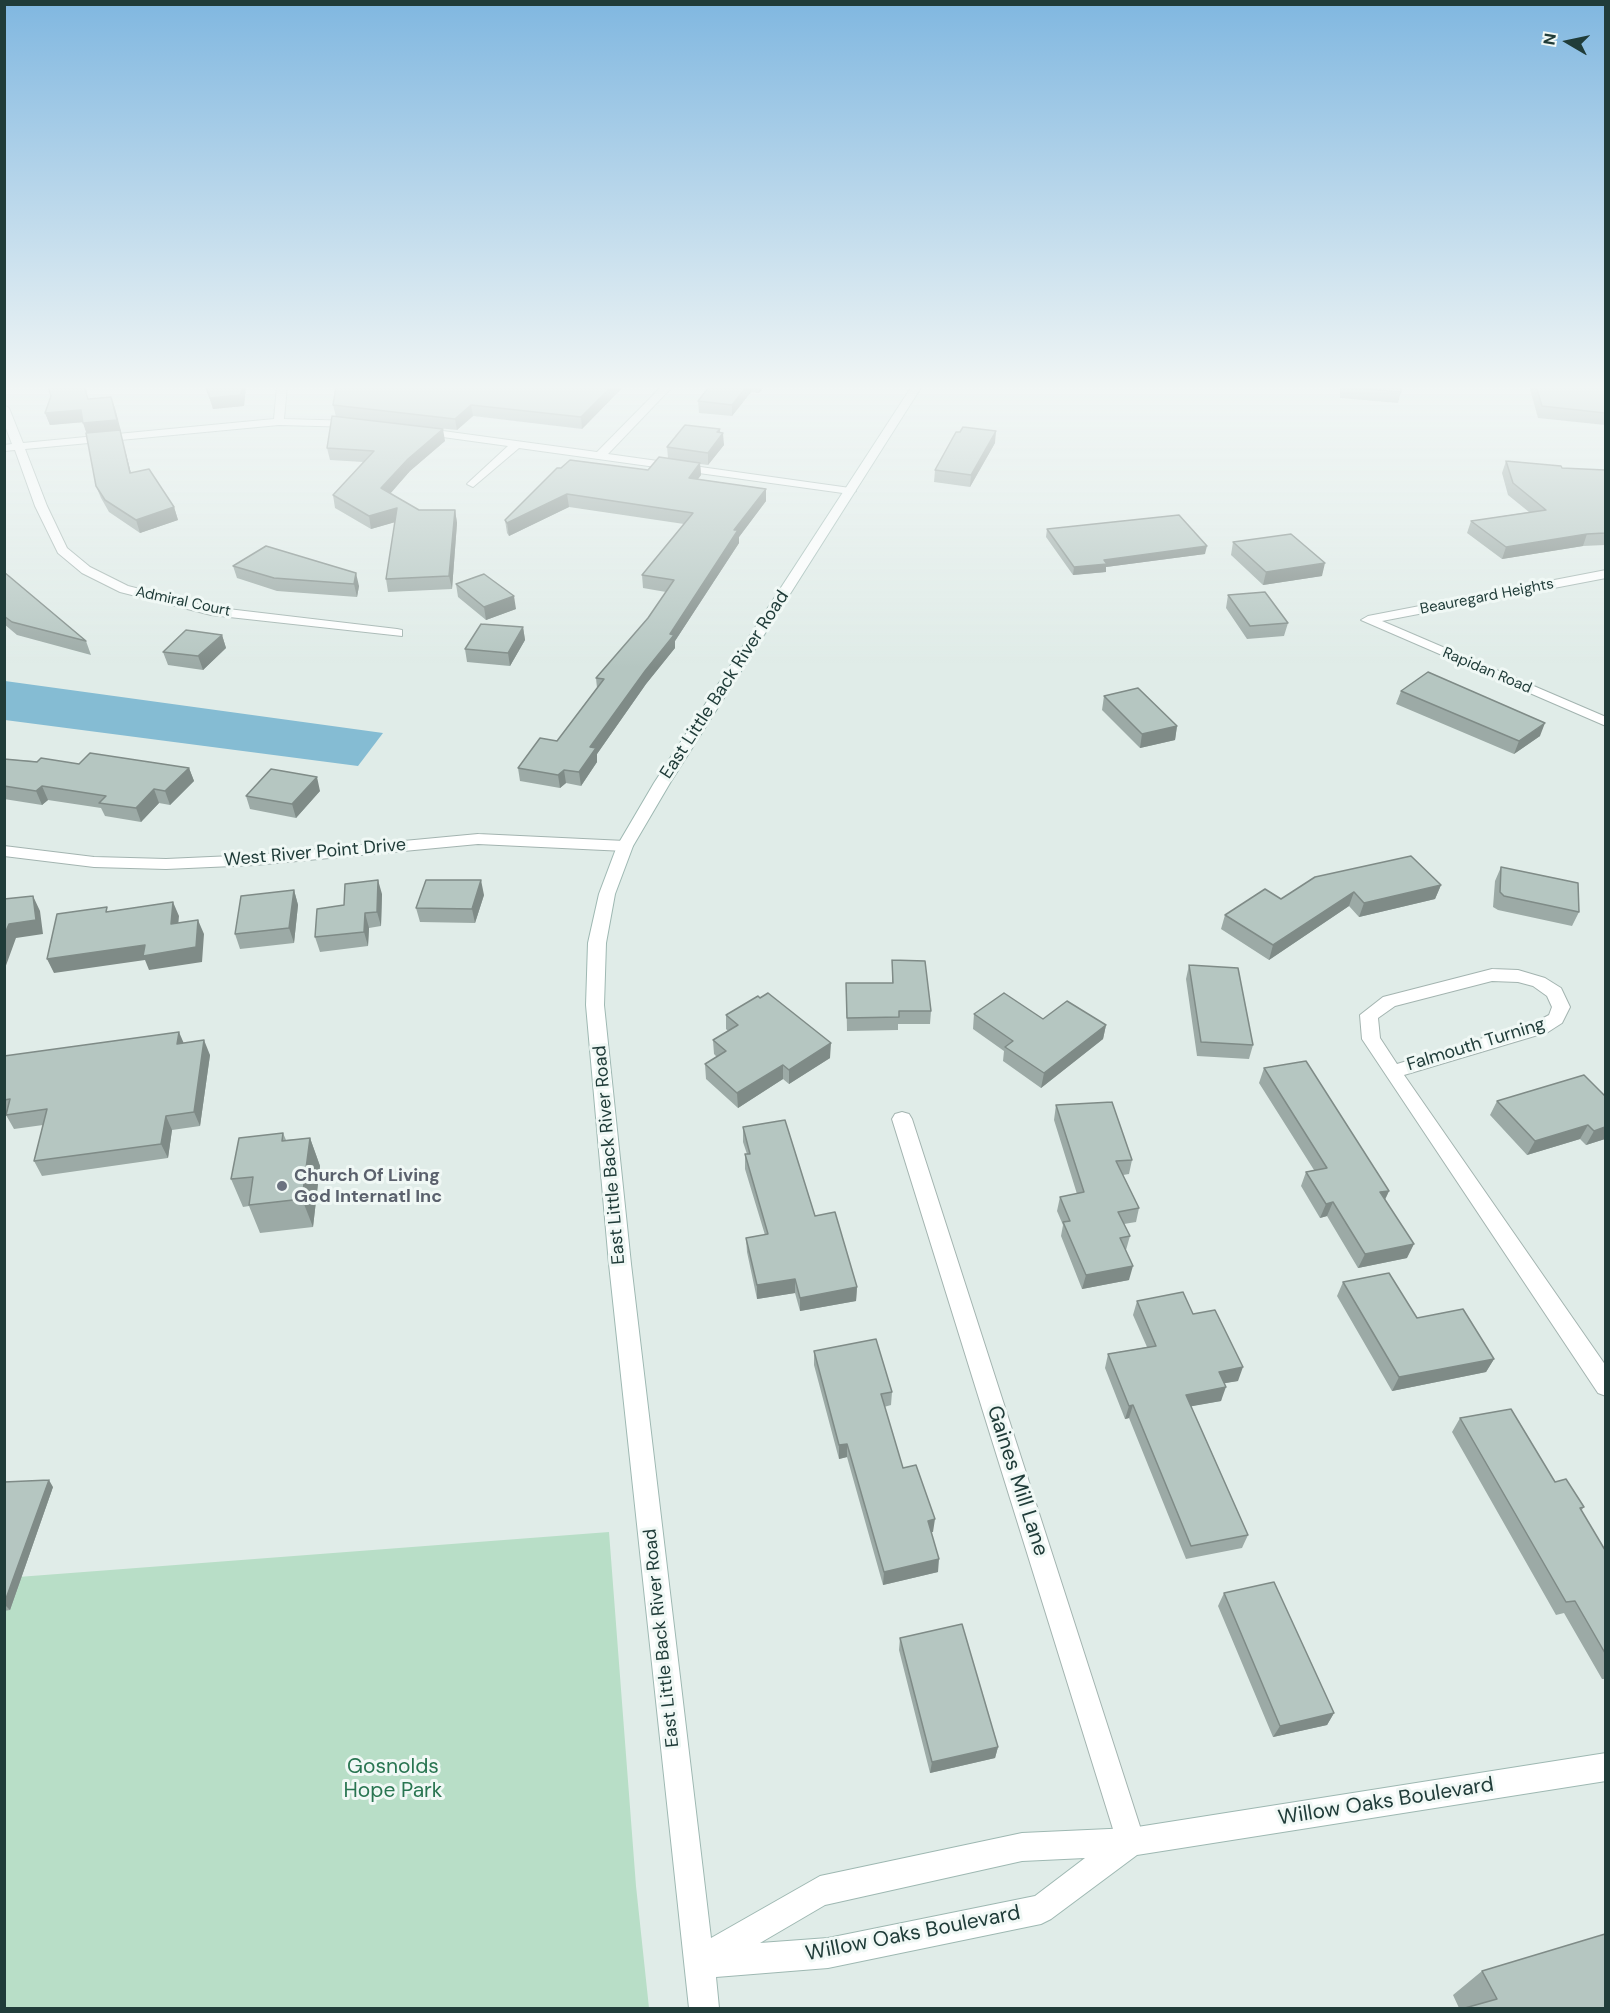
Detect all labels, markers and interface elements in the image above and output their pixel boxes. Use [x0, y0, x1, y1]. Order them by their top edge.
north arrow [1538, 12, 1598, 72]
text: N [1538, 32, 1561, 47]
street label: Beauregard Heights [1419, 575, 1555, 619]
street label: Admiral Court [134, 583, 232, 621]
street label: East Little Back River Road [656, 587, 794, 783]
street label: Rapidan Road [1440, 644, 1534, 698]
street label: West River Point Drive [223, 834, 407, 872]
street label: Falmouth Turning [1404, 1014, 1548, 1076]
street label: East Little Back River Road [590, 1045, 630, 1265]
place label: Church Of Living God Internatl Inc [294, 1165, 442, 1208]
marker: Church Of Living God Internatl Inc [275, 1179, 289, 1193]
street label: Gaines Mill Lane [981, 1403, 1053, 1559]
street label: East Little Back River Road [640, 1528, 684, 1748]
park label: Gosnolds Hope Park [344, 1754, 442, 1804]
street label: Willow Oaks Boulevard [1276, 1773, 1496, 1831]
street label: Willow Oaks Boulevard [804, 1901, 1022, 1967]

